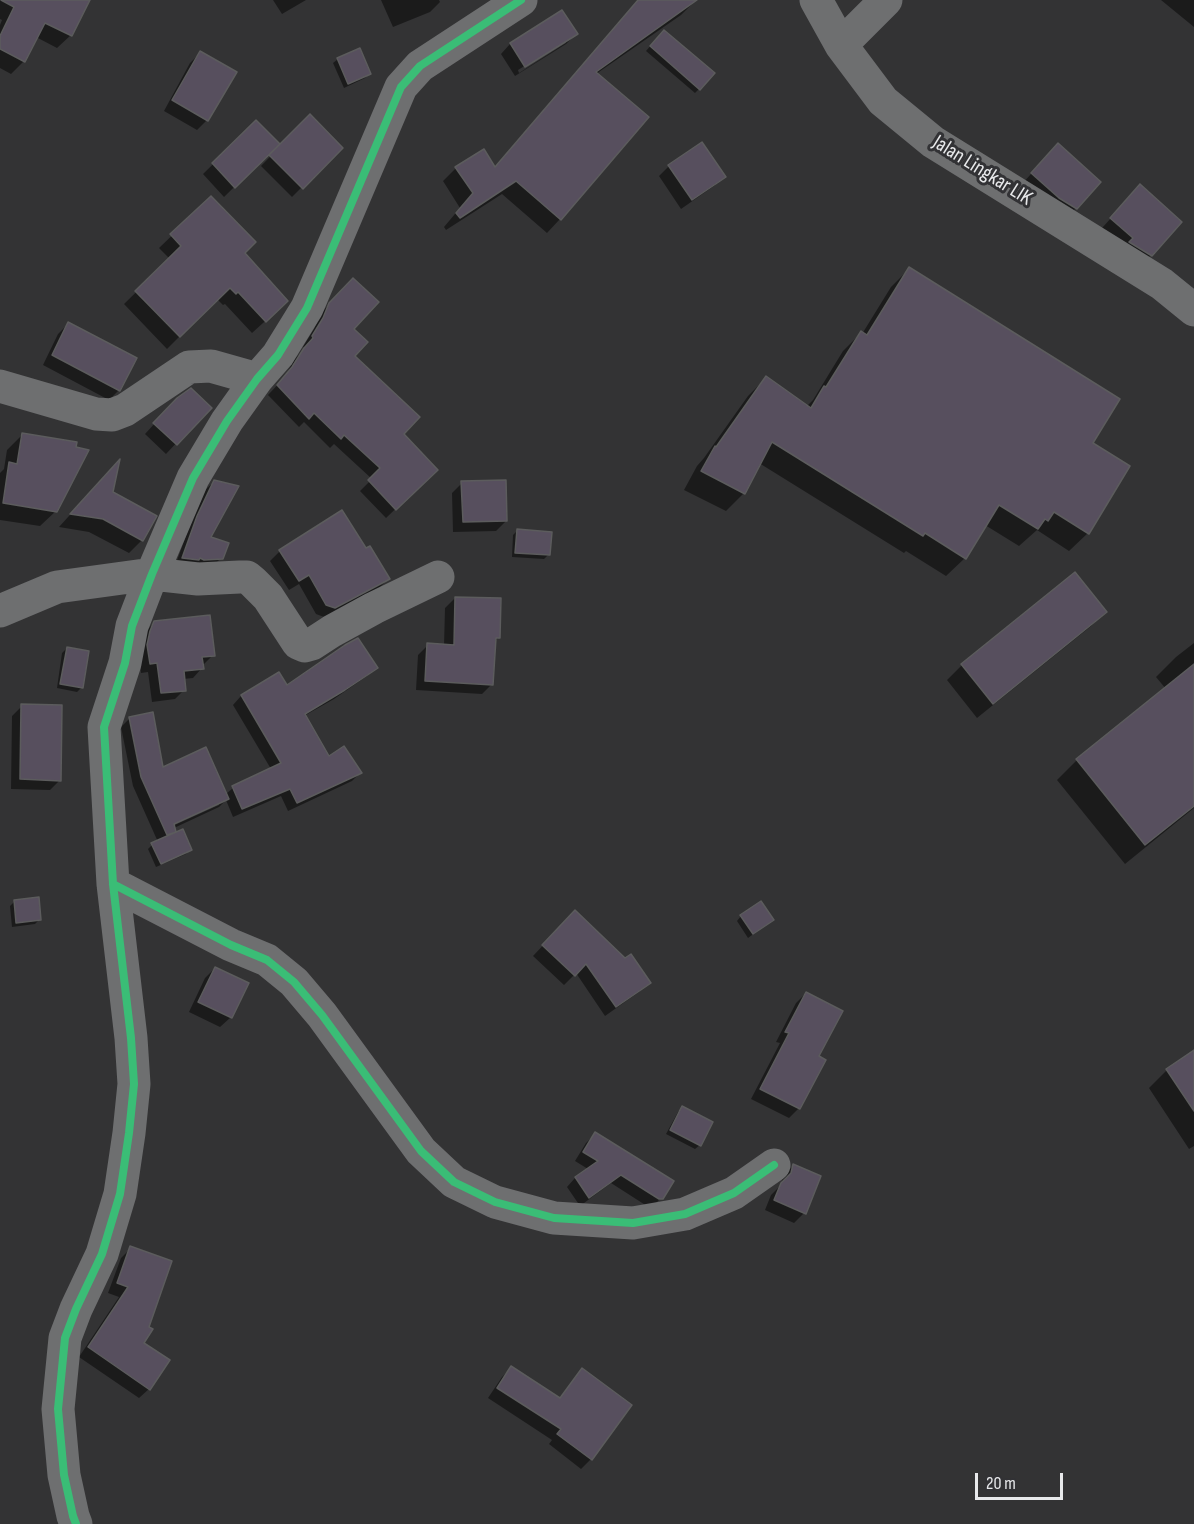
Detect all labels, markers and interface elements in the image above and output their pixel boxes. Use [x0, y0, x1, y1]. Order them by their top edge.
street label: Jalan Lingkar LIK [927, 130, 1037, 212]
scale bar [978, 1461, 1066, 1499]
text: 20 m [986, 1473, 1016, 1494]

